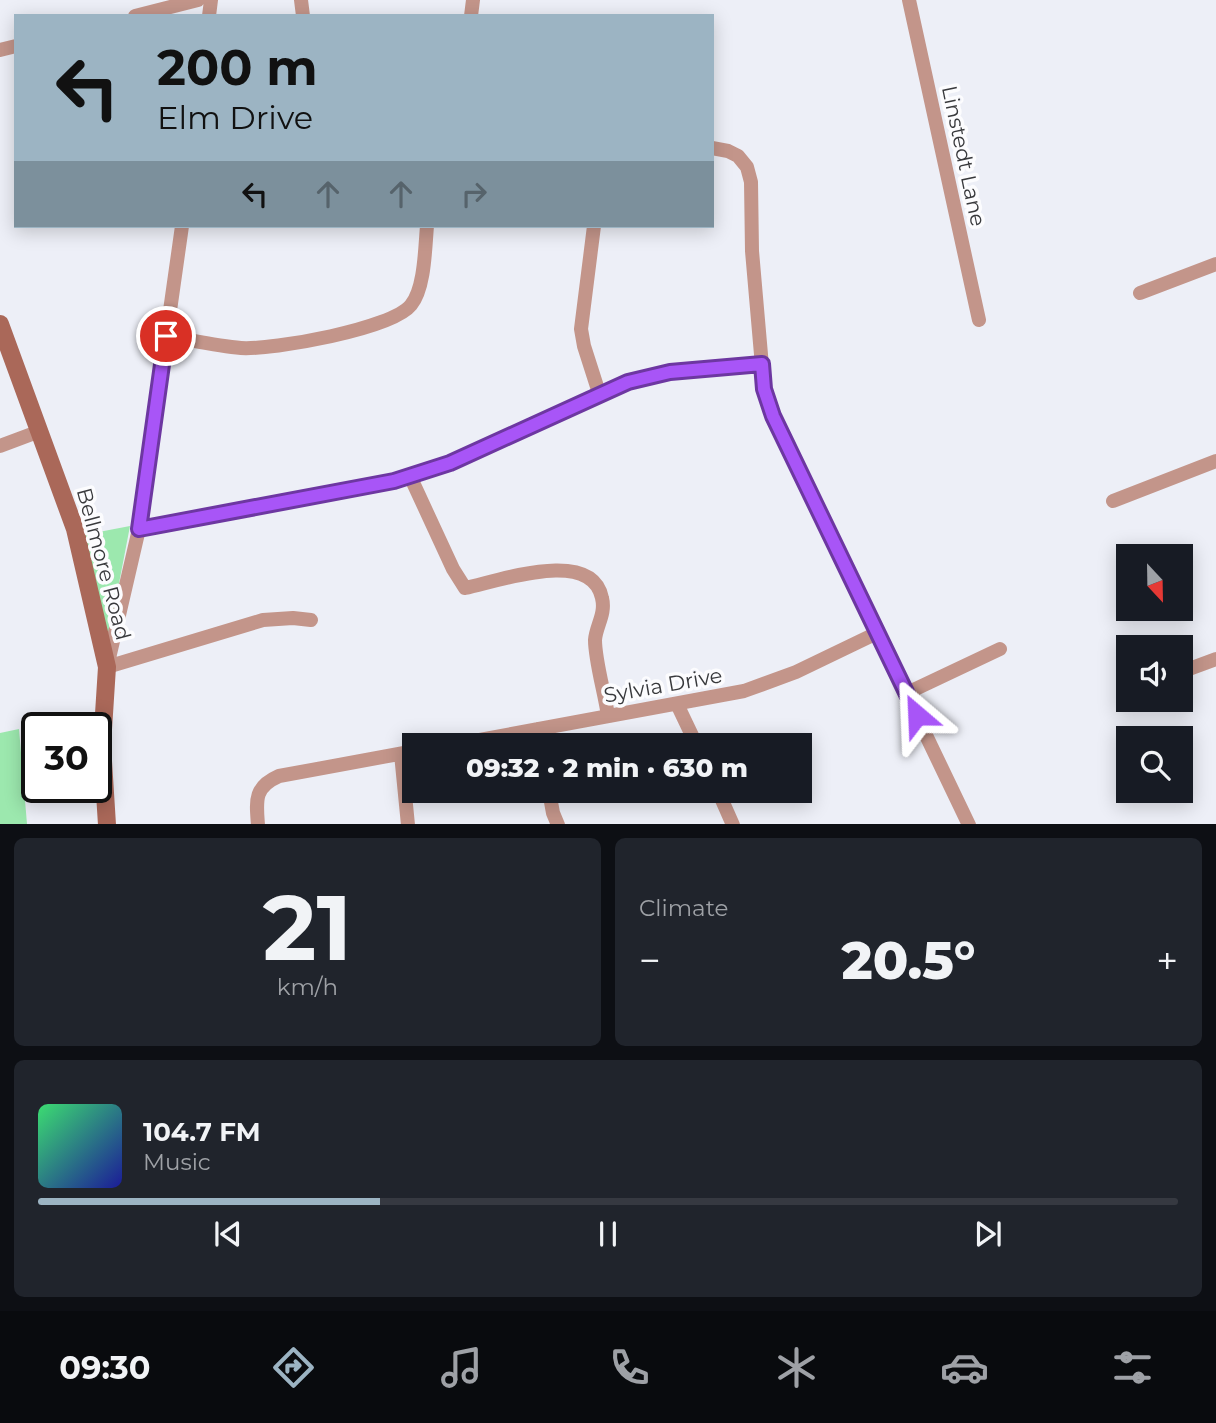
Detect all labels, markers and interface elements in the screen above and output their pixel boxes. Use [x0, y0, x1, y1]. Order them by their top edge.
text: 200 m [157, 38, 318, 97]
icon: left [42, 42, 133, 133]
street label: Linstedt Lane [937, 83, 991, 229]
text: Elm Drive [157, 98, 313, 137]
icon: left [236, 175, 274, 213]
icon: ahead [309, 175, 347, 213]
icon: ahead [382, 175, 420, 213]
icon: right [455, 175, 493, 213]
pin [136, 306, 196, 366]
icon: arrive [147, 317, 185, 355]
street label: Bellmore Road [72, 485, 136, 643]
north arrow [1116, 544, 1194, 621]
map controls [1116, 544, 1193, 803]
button: sound [1116, 635, 1193, 712]
street label: Sylvia Drive [602, 662, 724, 708]
position arrow [880, 678, 954, 752]
speed limit sign: 30 [21, 712, 112, 803]
button: search [1116, 726, 1193, 803]
text: 09:32 · 2 min · 630 m [466, 752, 748, 784]
text: 21 [263, 872, 352, 983]
text: Climate [639, 894, 728, 922]
text: 20.5° [842, 929, 975, 992]
text: − [639, 937, 661, 984]
text: + [1156, 937, 1178, 984]
text: km/h [277, 973, 338, 1001]
text: 104.7 FM [143, 1116, 261, 1148]
text: Music [143, 1148, 211, 1176]
icon: previous [209, 1215, 247, 1253]
icon: pause [589, 1215, 627, 1253]
icon: next [969, 1215, 1007, 1253]
icon: directions [269, 1343, 318, 1392]
icon: music [437, 1343, 486, 1392]
icon: phone [605, 1343, 654, 1392]
icon: climate [772, 1343, 821, 1392]
icon: car [940, 1343, 989, 1392]
icon: filters [1108, 1343, 1157, 1392]
text: 09:30 [59, 1348, 151, 1387]

